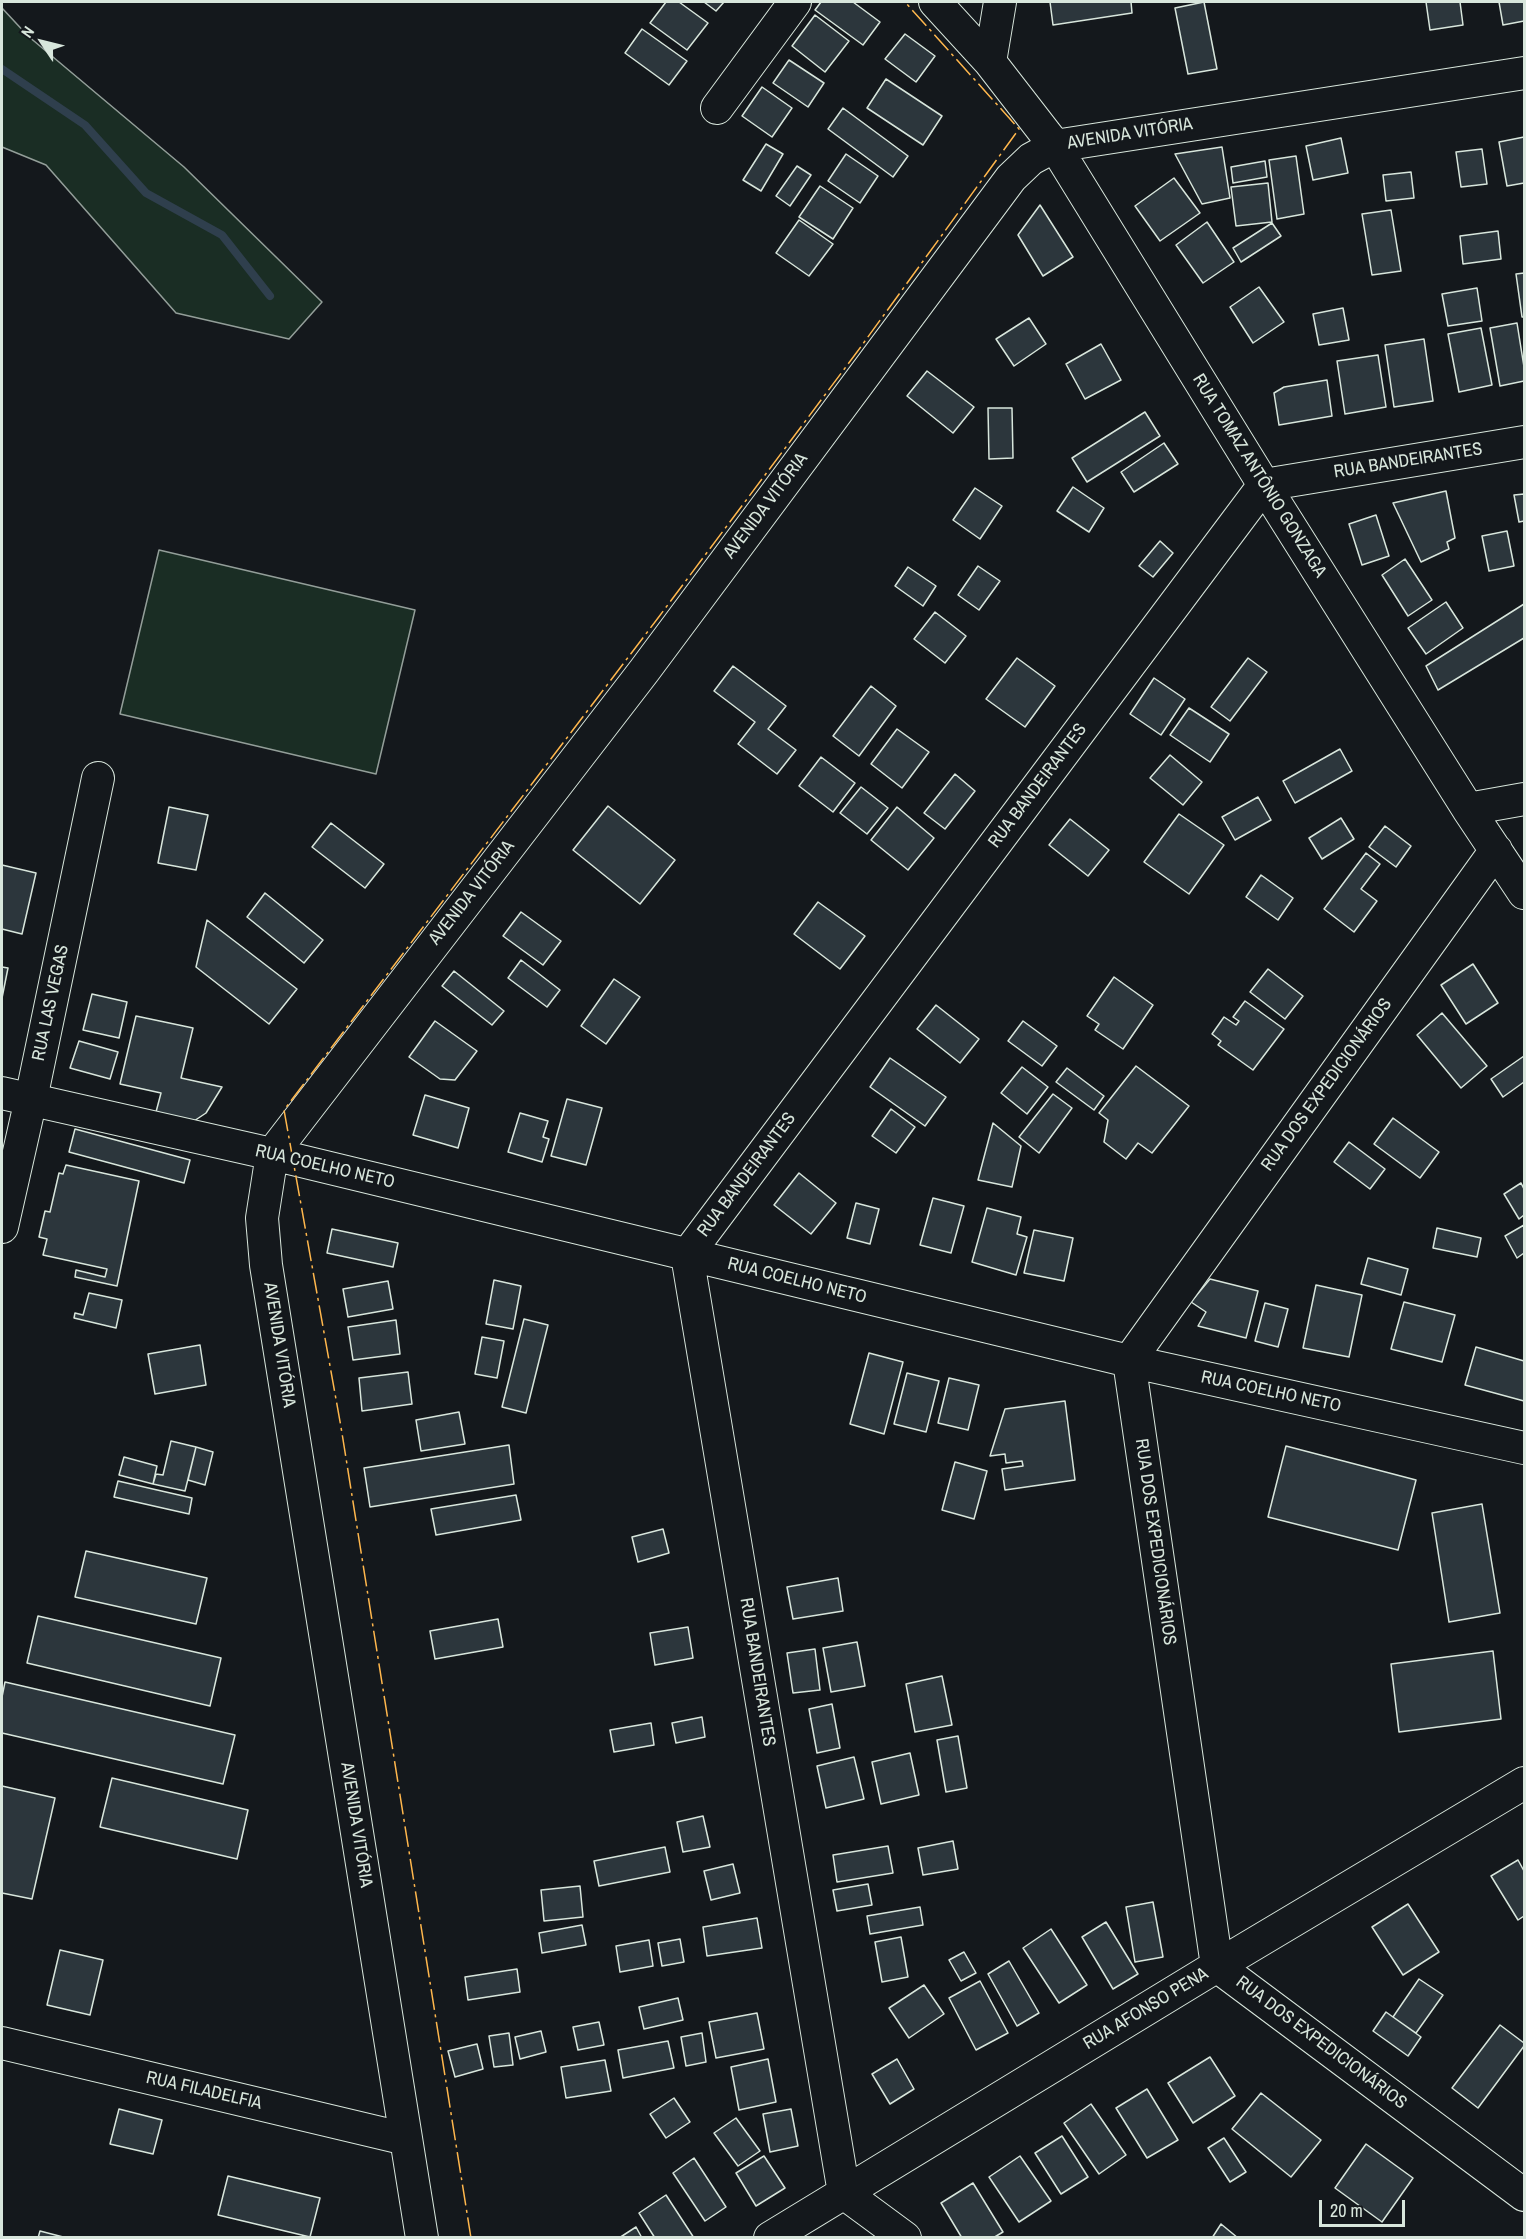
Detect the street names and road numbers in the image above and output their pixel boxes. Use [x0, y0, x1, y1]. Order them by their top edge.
street label: AVENIDA VITÓRIA [1066, 113, 1194, 155]
street label: RUA TOMAZ ANTÔNIO GONZAGA [1187, 370, 1331, 582]
street label: RUA BANDEIRANTES [1332, 439, 1484, 483]
street label: AVENIDA VITÓRIA [719, 449, 813, 563]
street label: RUA BANDEIRANTES [984, 720, 1092, 852]
street label: AVENIDA VITÓRIA [425, 836, 519, 950]
street label: RUA LAS VEGAS [28, 943, 74, 1063]
street label: RUA DOS EXPEDICIONÁRIOS [1257, 994, 1397, 1176]
street label: RUA BANDEIRANTES [693, 1109, 801, 1241]
street label: RUA COELHO NETO [253, 1140, 397, 1194]
street label: RUA COELHO NETO [725, 1253, 869, 1309]
street label: AVENIDA VITÓRIA [258, 1281, 300, 1409]
street label: RUA COELHO NETO [1199, 1367, 1343, 1417]
street label: RUA DOS EXPEDICIONÁRIOS [1130, 1437, 1180, 1647]
street label: RUA BANDEIRANTES [735, 1596, 779, 1748]
street label: AVENIDA VITÓRIA [335, 1761, 377, 1889]
street label: RUA AFONSO PENA [1080, 1963, 1212, 2055]
street label: RUA DOS EXPEDICIONÁRIOS [1231, 1972, 1411, 2114]
street label: RUA FILADELFIA [144, 2067, 264, 2115]

